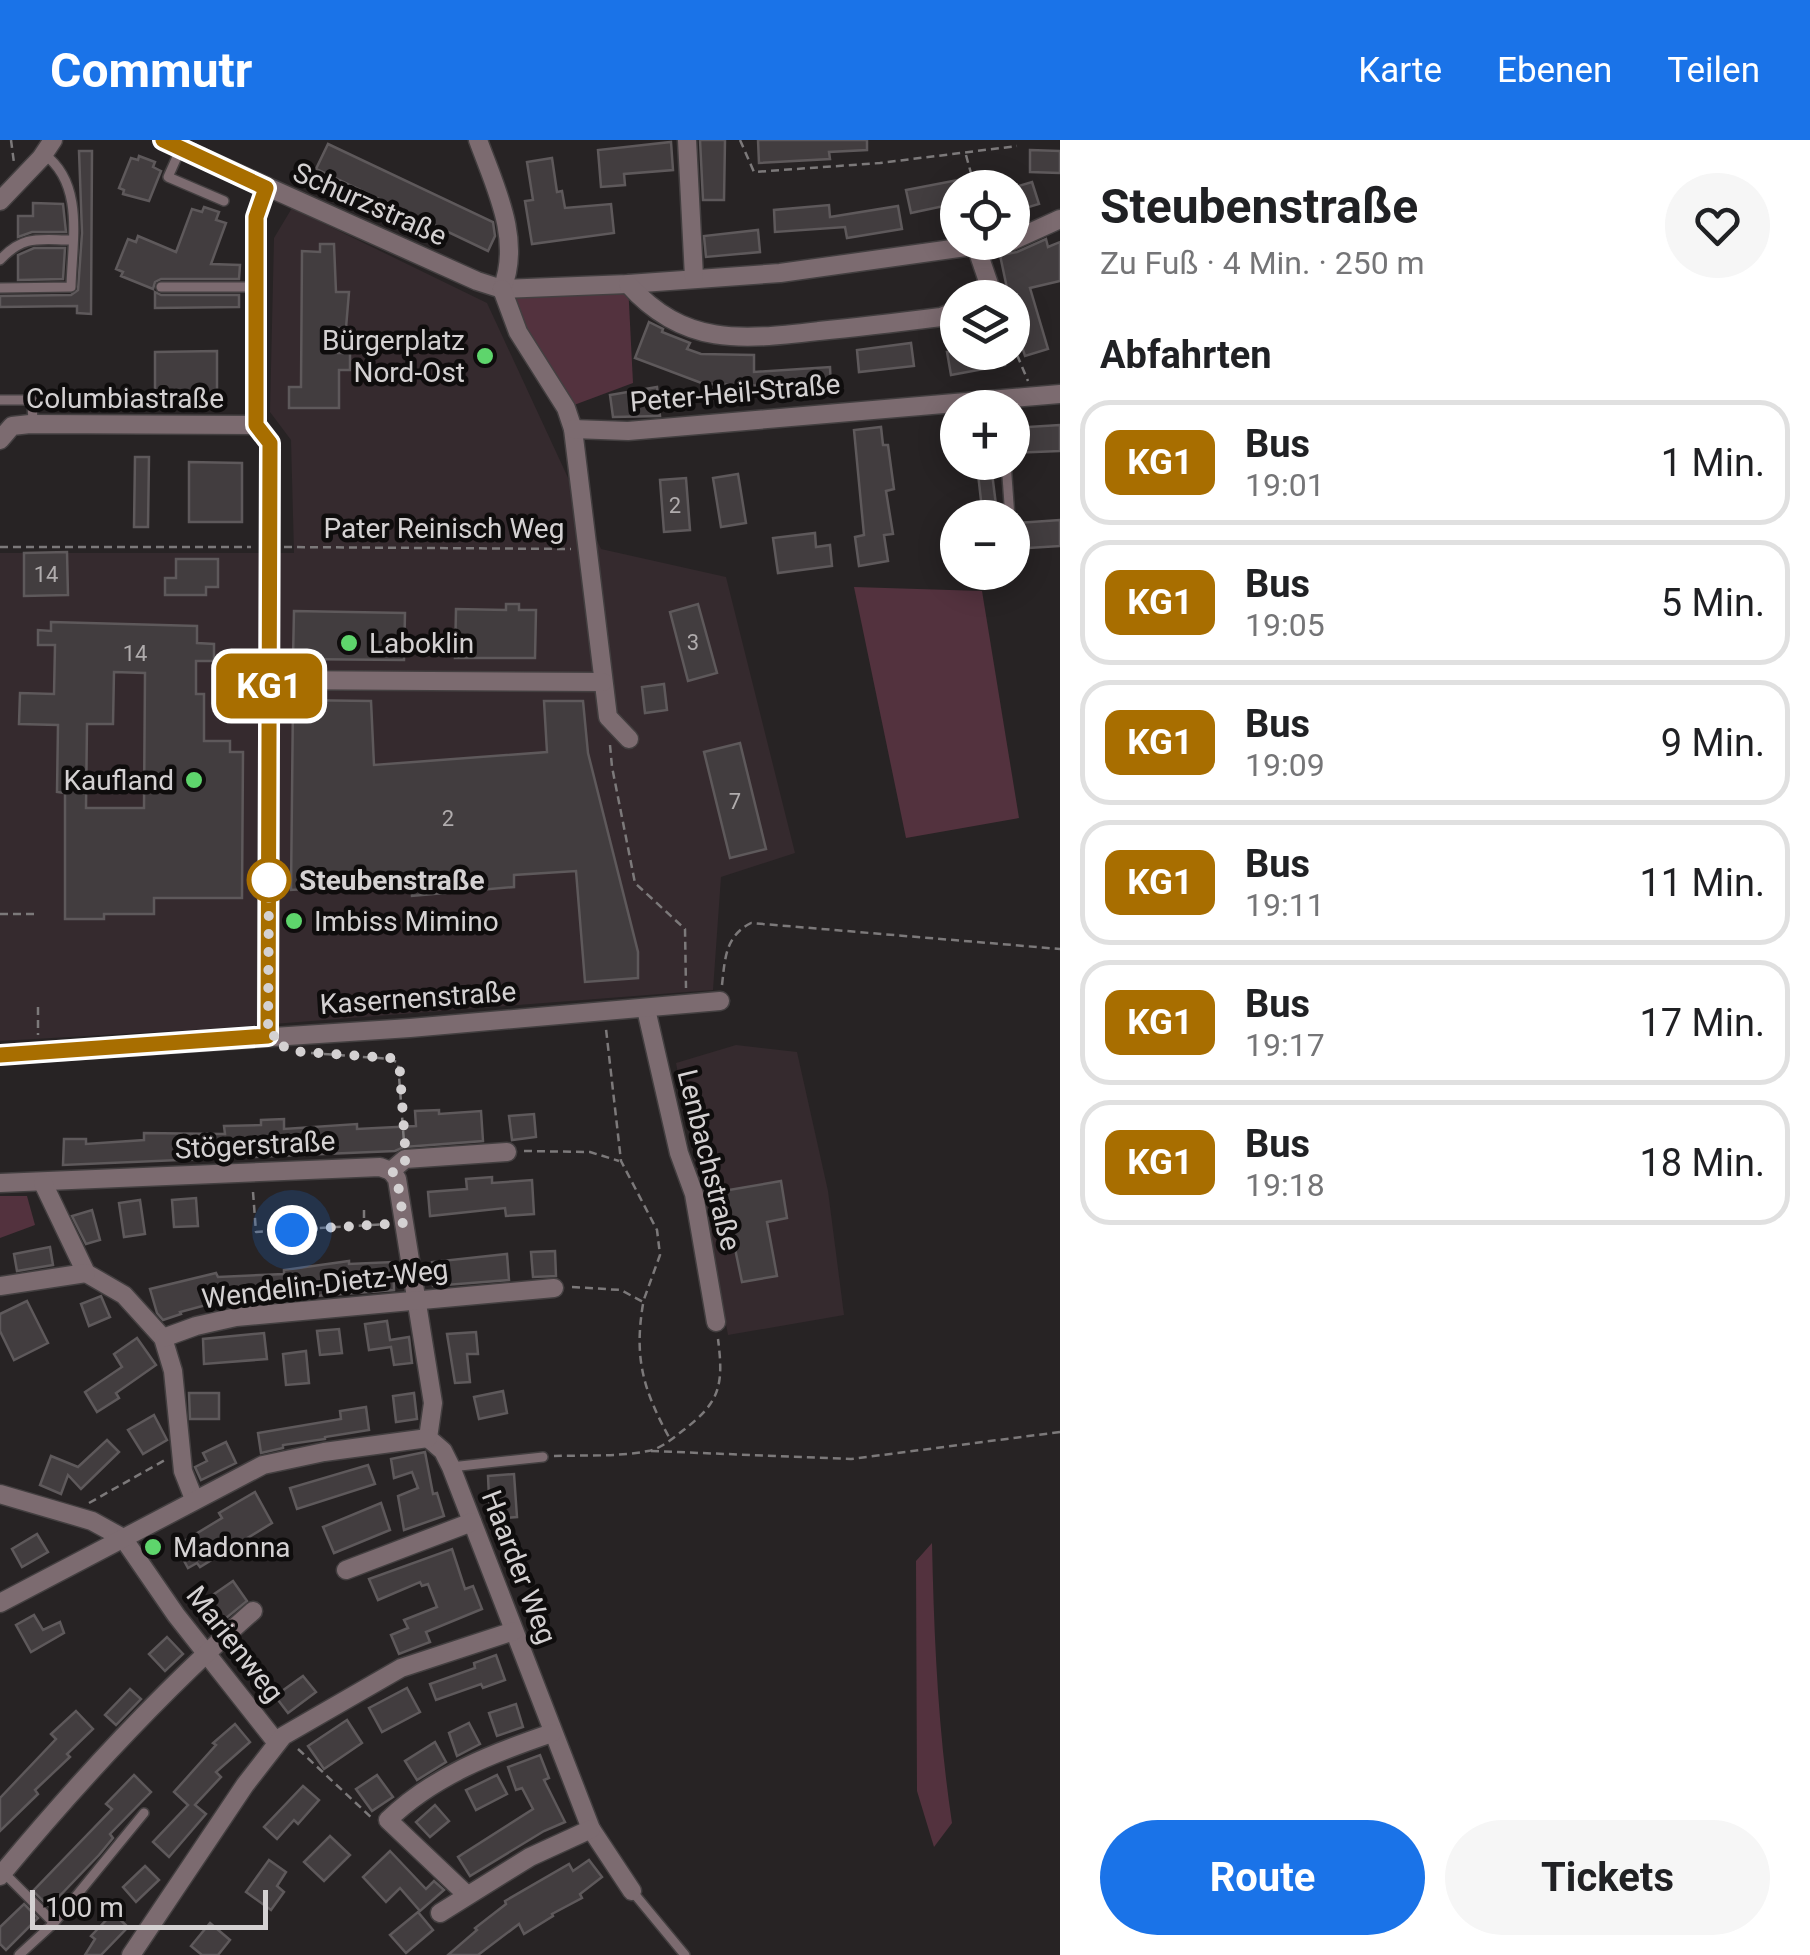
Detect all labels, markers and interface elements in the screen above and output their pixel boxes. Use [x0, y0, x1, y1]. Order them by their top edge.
text: Commutr [50, 42, 252, 99]
text: Karte [1358, 50, 1442, 91]
text: Ebenen [1497, 50, 1612, 91]
text: Teilen [1667, 50, 1760, 91]
street label: Schurzstraße [288, 155, 452, 253]
map controls [940, 170, 1030, 590]
button: locate [940, 170, 1030, 260]
button: heart [1665, 173, 1770, 278]
text: Steubenstraße [1100, 178, 1418, 235]
text: Zu Fuß · 4 Min. · 250 m [1100, 244, 1425, 282]
button: layers [940, 280, 1030, 370]
place label: Bürgerplatz Nord-Ost [322, 324, 465, 389]
text: Abfahrten [1100, 333, 1272, 377]
marker: Bürgerplatz Nord-Ost [474, 345, 496, 367]
street label: Peter-Heil-Straße [628, 367, 842, 419]
street label: Columbiastraße [26, 382, 224, 415]
button: + [940, 390, 1030, 480]
text: Bus [1245, 422, 1310, 466]
text: 1 Min. [1661, 441, 1765, 485]
text: KG1 [1127, 442, 1193, 483]
text: 19:01 [1245, 466, 1325, 504]
house number: 2 [669, 493, 681, 518]
button: − [940, 500, 1030, 590]
street label: Pater Reinisch Weg [324, 512, 564, 545]
house number: 14 [34, 562, 58, 587]
text: Bus [1245, 562, 1310, 606]
text: 5 Min. [1661, 581, 1765, 625]
text: KG1 [1127, 582, 1193, 623]
text: 19:05 [1245, 606, 1325, 644]
place label: Laboklin [369, 627, 474, 660]
house number: 3 [687, 630, 699, 655]
marker: Laboklin [338, 632, 360, 654]
house number: 14 [123, 641, 147, 666]
line badge: KG1 [212, 654, 326, 718]
text: KG1 [236, 666, 302, 707]
text: Bus [1245, 702, 1310, 746]
text: 9 Min. [1661, 721, 1765, 765]
text: KG1 [1127, 722, 1193, 763]
text: 19:09 [1245, 746, 1325, 784]
place label: Kaufland [63, 764, 174, 797]
marker: Kaufland [183, 769, 205, 791]
house number: 7 [729, 789, 741, 814]
house number: 2 [442, 806, 454, 831]
text: Bus [1245, 842, 1310, 886]
marker: Steubenstraße [248, 859, 290, 901]
text: 11 Min. [1639, 861, 1765, 905]
text: KG1 [1127, 862, 1193, 903]
place label: Steubenstraße [299, 864, 485, 897]
text: 19:11 [1245, 886, 1325, 924]
place label: Imbiss Mimino [314, 905, 499, 938]
marker: Imbiss Mimino [283, 910, 305, 932]
street label: Kasernenstraße [319, 975, 517, 1021]
text: Bus [1245, 982, 1310, 1026]
text: 17 Min. [1639, 1001, 1765, 1045]
text: KG1 [1127, 1002, 1193, 1043]
text: 19:17 [1245, 1026, 1325, 1064]
street label: Lenbachstraße [671, 1066, 747, 1254]
text: Bus [1245, 1122, 1310, 1166]
street label: Stögerstraße [174, 1124, 336, 1166]
text: 18 Min. [1639, 1141, 1765, 1185]
text: KG1 [1127, 1142, 1193, 1183]
text: 19:18 [1245, 1166, 1325, 1204]
your location [267, 1205, 317, 1255]
street label: Wendelin-Dietz-Weg [200, 1253, 450, 1315]
street label: Haarder Weg [475, 1486, 563, 1648]
place label: Madonna [173, 1531, 291, 1564]
marker: Madonna [142, 1536, 164, 1558]
street label: Marienweg [180, 1580, 290, 1708]
button: Route [1100, 1820, 1425, 1935]
button: Tickets [1445, 1820, 1770, 1935]
scale bar [30, 1885, 268, 1930]
text: 100 m [45, 1891, 124, 1924]

